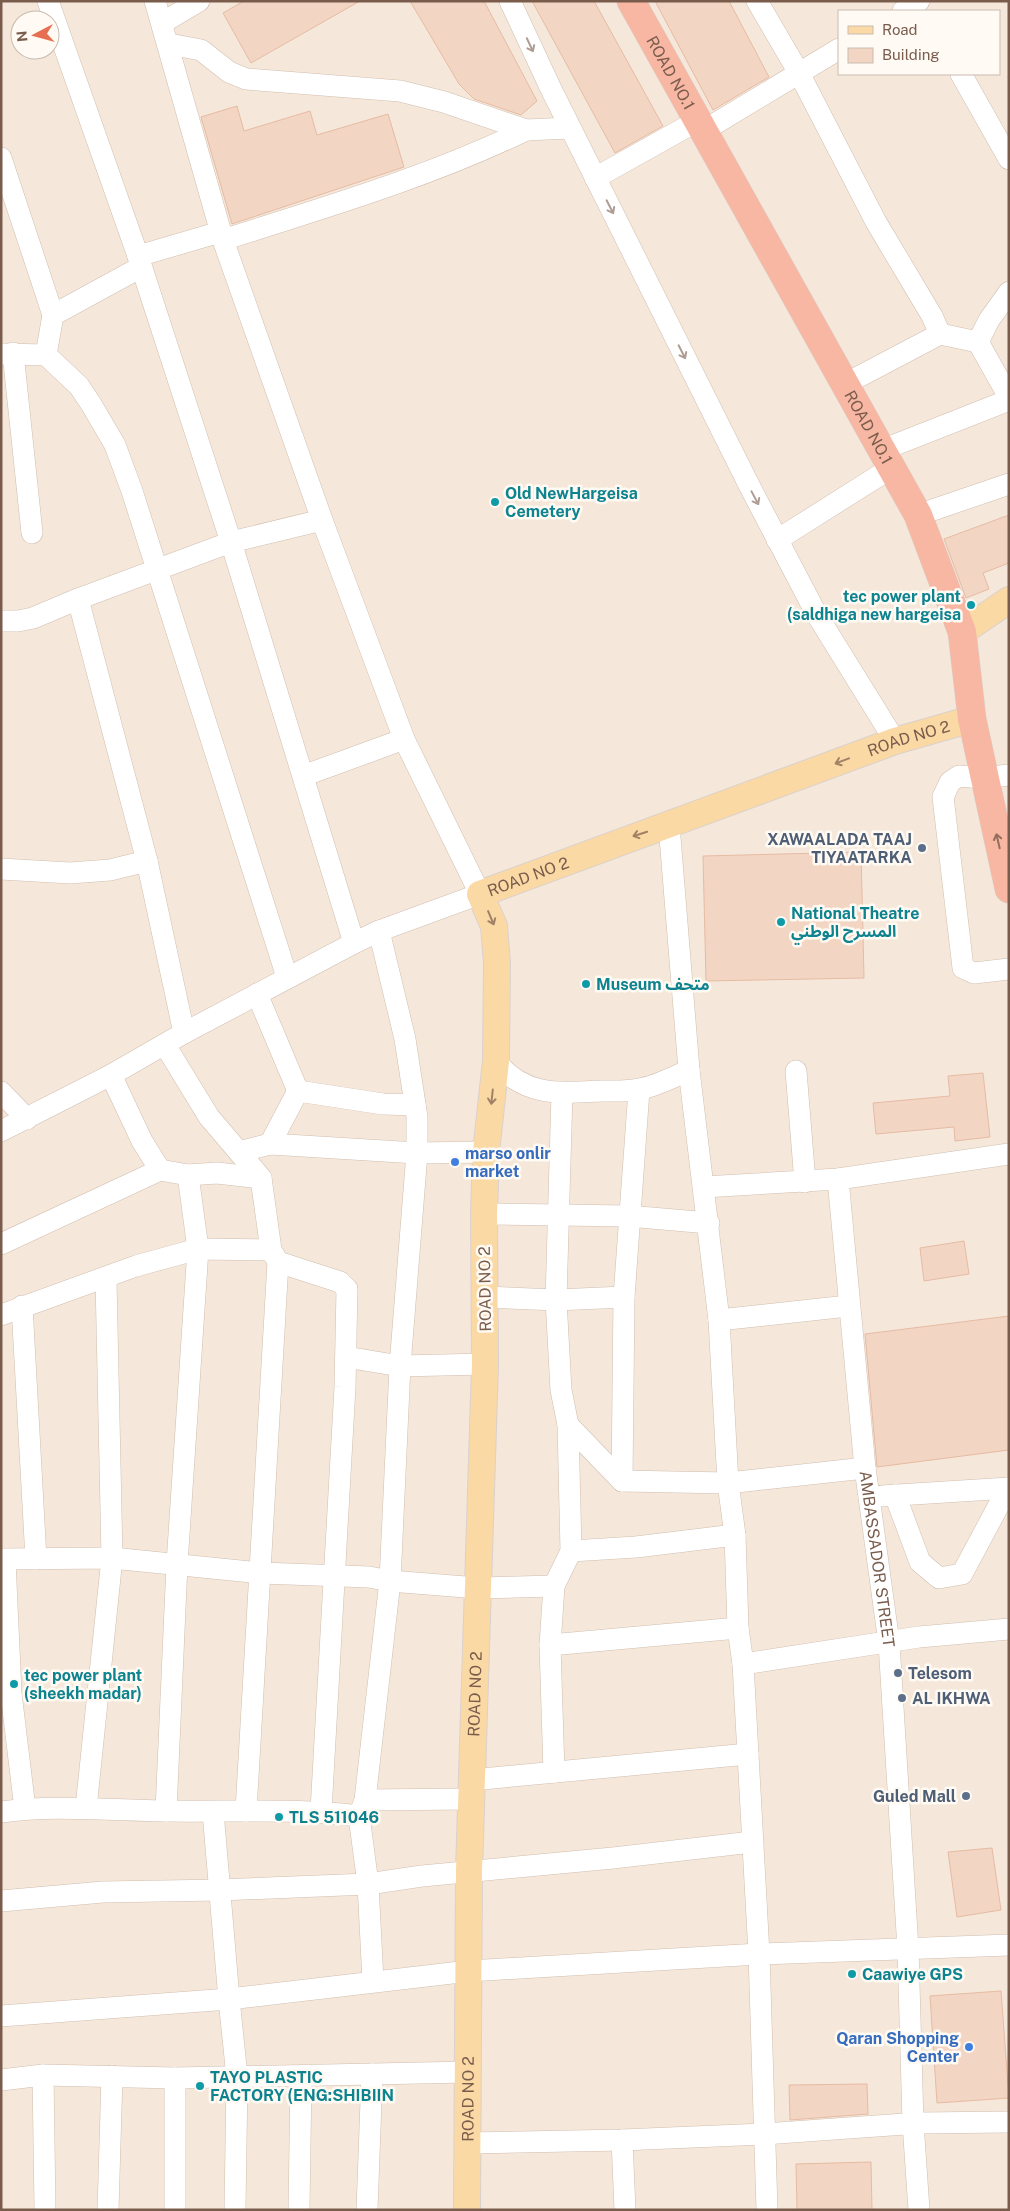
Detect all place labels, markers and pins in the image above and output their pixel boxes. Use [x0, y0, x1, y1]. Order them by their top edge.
place label: Old NewHargeisa Cemetery [505, 484, 638, 521]
marker: Old NewHargeisa Cemetery [489, 496, 501, 508]
place label: tec power plant (saldhiga new hargeisa [787, 587, 961, 624]
marker: tec power plant (saldhiga new hargeisa [965, 599, 977, 611]
place label: XAWAALADA TAAJ TIYAATARKA [767, 830, 912, 867]
marker: XAWAALADA TAAJ TIYAATARKA [916, 842, 928, 854]
place label: National Theatre المسرح الوطني [791, 904, 920, 944]
marker: National Theatre المسرح الوطني [775, 916, 787, 928]
place label: Museum متحف [596, 975, 709, 994]
marker: Museum متحف [580, 978, 592, 990]
place label: marso onlir market [465, 1144, 551, 1181]
marker: marso onlir market [449, 1156, 461, 1168]
place label: Telesom [908, 1664, 972, 1683]
place label: tec power plant (sheekh madar) [24, 1666, 143, 1703]
marker: Telesom [892, 1667, 904, 1679]
marker: tec power plant (sheekh madar) [8, 1678, 20, 1690]
place label: AL IKHWA [912, 1689, 991, 1708]
marker: AL IKHWA [896, 1692, 908, 1704]
place label: Guled Mall [873, 1787, 956, 1806]
marker: Guled Mall [960, 1790, 972, 1802]
place label: TLS 511046 [289, 1808, 379, 1827]
marker: TLS 511046 [273, 1811, 285, 1823]
place label: Caawiye GPS [862, 1965, 963, 1984]
marker: Caawiye GPS [846, 1968, 858, 1980]
place label: Qaran Shopping Center [836, 2029, 959, 2066]
marker: Qaran Shopping Center [963, 2041, 975, 2053]
place label: TAYO PLASTIC FACTORY (ENG:SHIBIIN [210, 2068, 394, 2105]
marker: TAYO PLASTIC FACTORY (ENG:SHIBIIN [194, 2080, 206, 2092]

